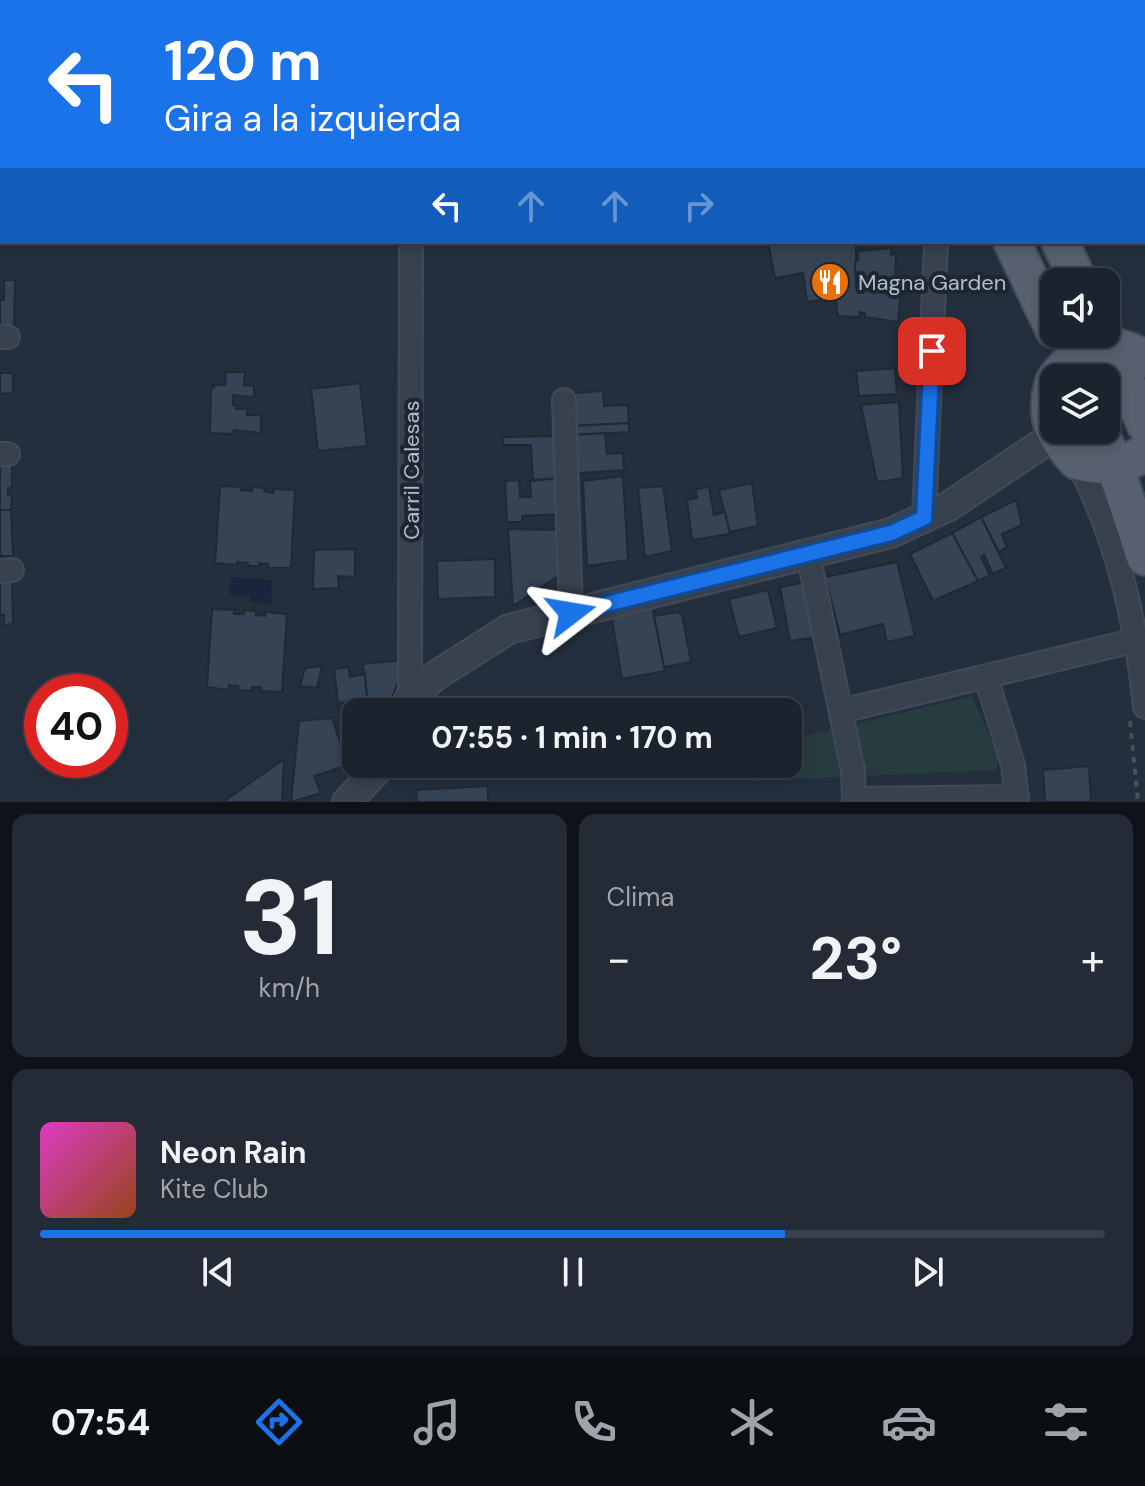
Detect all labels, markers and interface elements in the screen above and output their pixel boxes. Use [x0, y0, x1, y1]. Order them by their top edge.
text: 120 m [164, 24, 322, 97]
icon: left [32, 32, 136, 136]
text: Gira a la izquierda [164, 95, 461, 142]
icon: left [425, 184, 469, 228]
icon: ahead [509, 184, 553, 228]
icon: ahead [593, 184, 637, 228]
icon: right [677, 184, 721, 228]
restaurant icon: Magna Garden [809, 261, 851, 303]
place label: Magna Garden [858, 268, 1006, 297]
map controls [1040, 268, 1120, 444]
button: sound [1040, 268, 1120, 348]
pin [898, 317, 966, 385]
icon: arrive [910, 329, 954, 373]
button: layers [1040, 364, 1120, 444]
street label: Carril Calesas [397, 400, 426, 540]
position arrow [529, 571, 613, 655]
speed limit sign: 40 [24, 674, 128, 778]
text: 07:55 · 1 min · 170 m [431, 718, 713, 757]
text: 31 [239, 851, 339, 986]
text: Clima [607, 880, 675, 914]
text: 23° [809, 919, 902, 998]
text: − [607, 930, 631, 988]
text: + [1081, 930, 1105, 988]
text: km/h [259, 971, 320, 1005]
text: Neon Rain [160, 1133, 306, 1172]
text: Kite Club [160, 1172, 269, 1206]
icon: previous [196, 1250, 240, 1294]
icon: pause [551, 1250, 595, 1294]
icon: next [906, 1250, 950, 1294]
icon: directions [251, 1394, 307, 1450]
icon: music [409, 1394, 465, 1450]
icon: phone [566, 1394, 622, 1450]
icon: climate [724, 1394, 780, 1450]
icon: car [881, 1394, 937, 1450]
icon: filters [1038, 1394, 1094, 1450]
text: 07:54 [51, 1399, 150, 1446]

